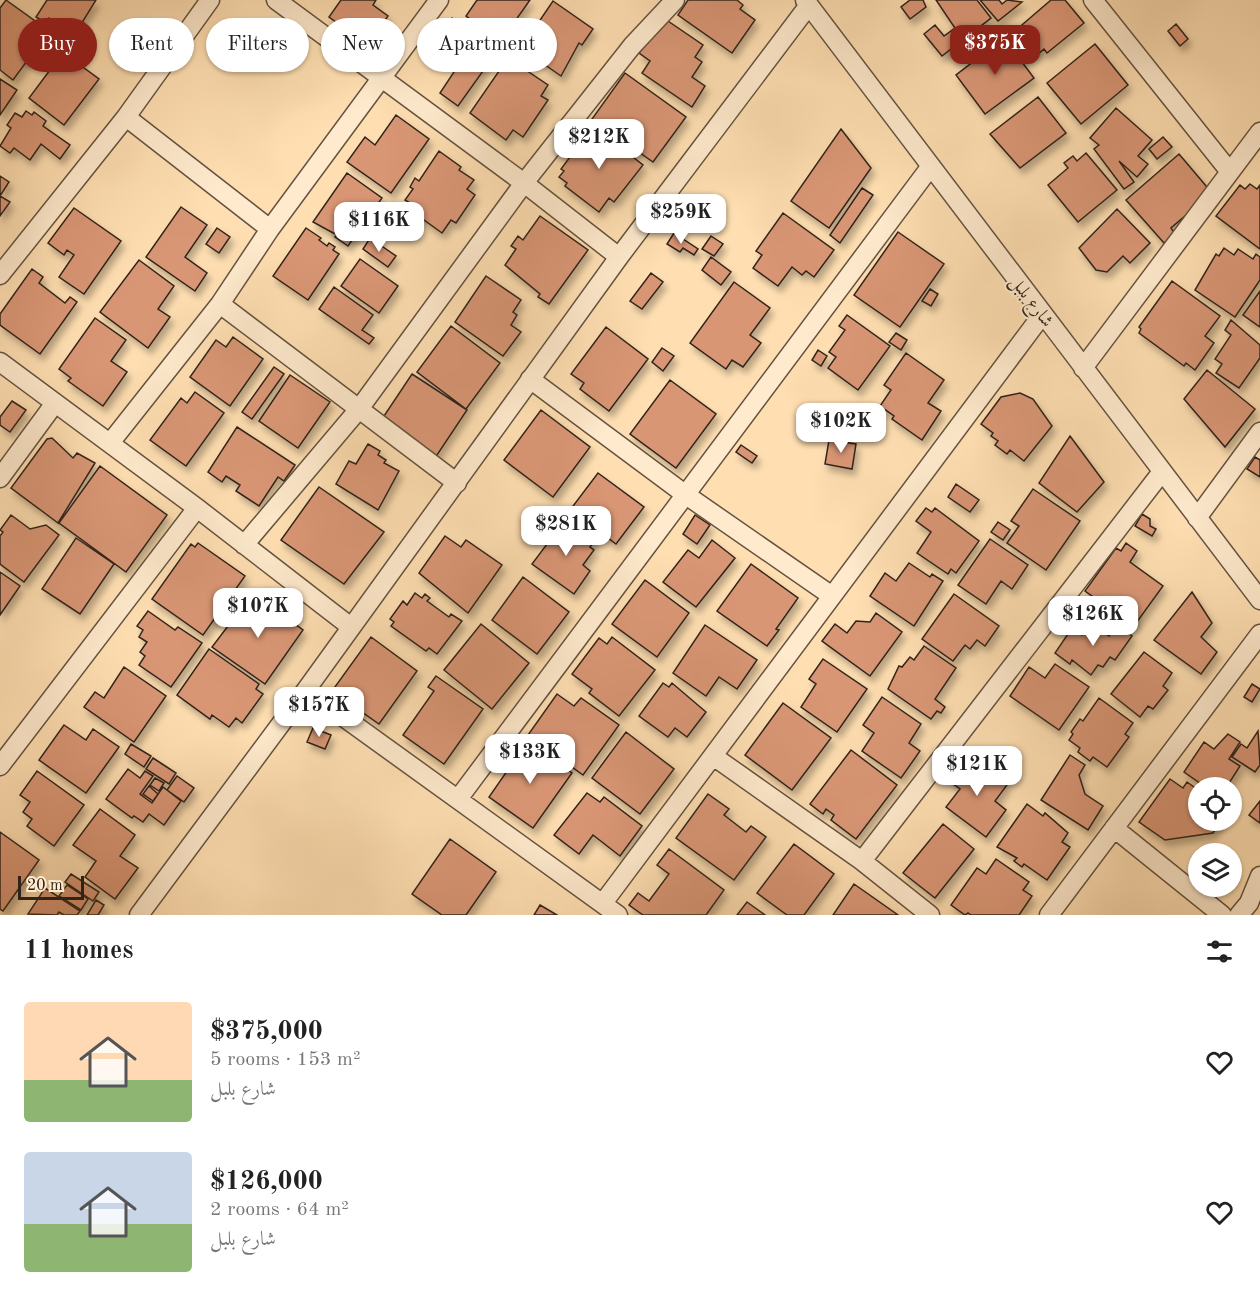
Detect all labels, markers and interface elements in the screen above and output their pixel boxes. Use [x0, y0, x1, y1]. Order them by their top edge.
chip: Buy [18, 18, 97, 72]
chip: Rent [109, 18, 194, 72]
chip: Filters [206, 18, 309, 72]
chip: New [321, 18, 405, 72]
chip: Apartment [417, 18, 557, 72]
pin: $375K [953, 25, 1037, 76]
text: $375K [964, 34, 1026, 54]
pin: $212K [557, 119, 641, 170]
text: $212K [568, 128, 630, 148]
pin: $259K [639, 194, 723, 245]
pin: $116K [337, 202, 421, 253]
text: $259K [650, 203, 712, 223]
text: $116K [348, 211, 410, 231]
street label: شارع بلبل [1002, 273, 1056, 334]
pin: $102K [799, 403, 883, 454]
text: $102K [810, 412, 872, 432]
pin: $281K [524, 506, 608, 557]
text: $281K [535, 515, 597, 535]
pin: $107K [216, 588, 300, 639]
pin: $126K [1051, 596, 1135, 647]
text: $107K [227, 597, 289, 617]
text: $126K [1062, 605, 1124, 625]
pin: $157K [277, 687, 361, 738]
text: $157K [288, 696, 350, 716]
pin: $133K [488, 734, 572, 785]
text: $133K [499, 743, 561, 763]
pin: $121K [935, 746, 1019, 797]
text: $121K [946, 755, 1008, 775]
map controls [1188, 777, 1242, 897]
button: locate [1188, 777, 1242, 831]
button: layers [1188, 843, 1242, 897]
scale bar [18, 873, 84, 900]
text: 20 m [27, 878, 63, 894]
icon: filters [1203, 935, 1236, 968]
text: 11 homes [24, 938, 133, 964]
text: $375,000 [210, 1019, 323, 1045]
icon: home [72, 1026, 144, 1098]
icon: heart [1203, 1046, 1236, 1079]
text: 5 rooms · 153 m² [210, 1050, 360, 1070]
text: شارع بلبل [210, 1080, 276, 1100]
text: $126,000 [210, 1169, 323, 1195]
icon: home [72, 1176, 144, 1248]
icon: heart [1203, 1196, 1236, 1229]
text: 2 rooms · 64 m² [210, 1200, 349, 1220]
text: شارع بلبل [210, 1230, 276, 1250]

